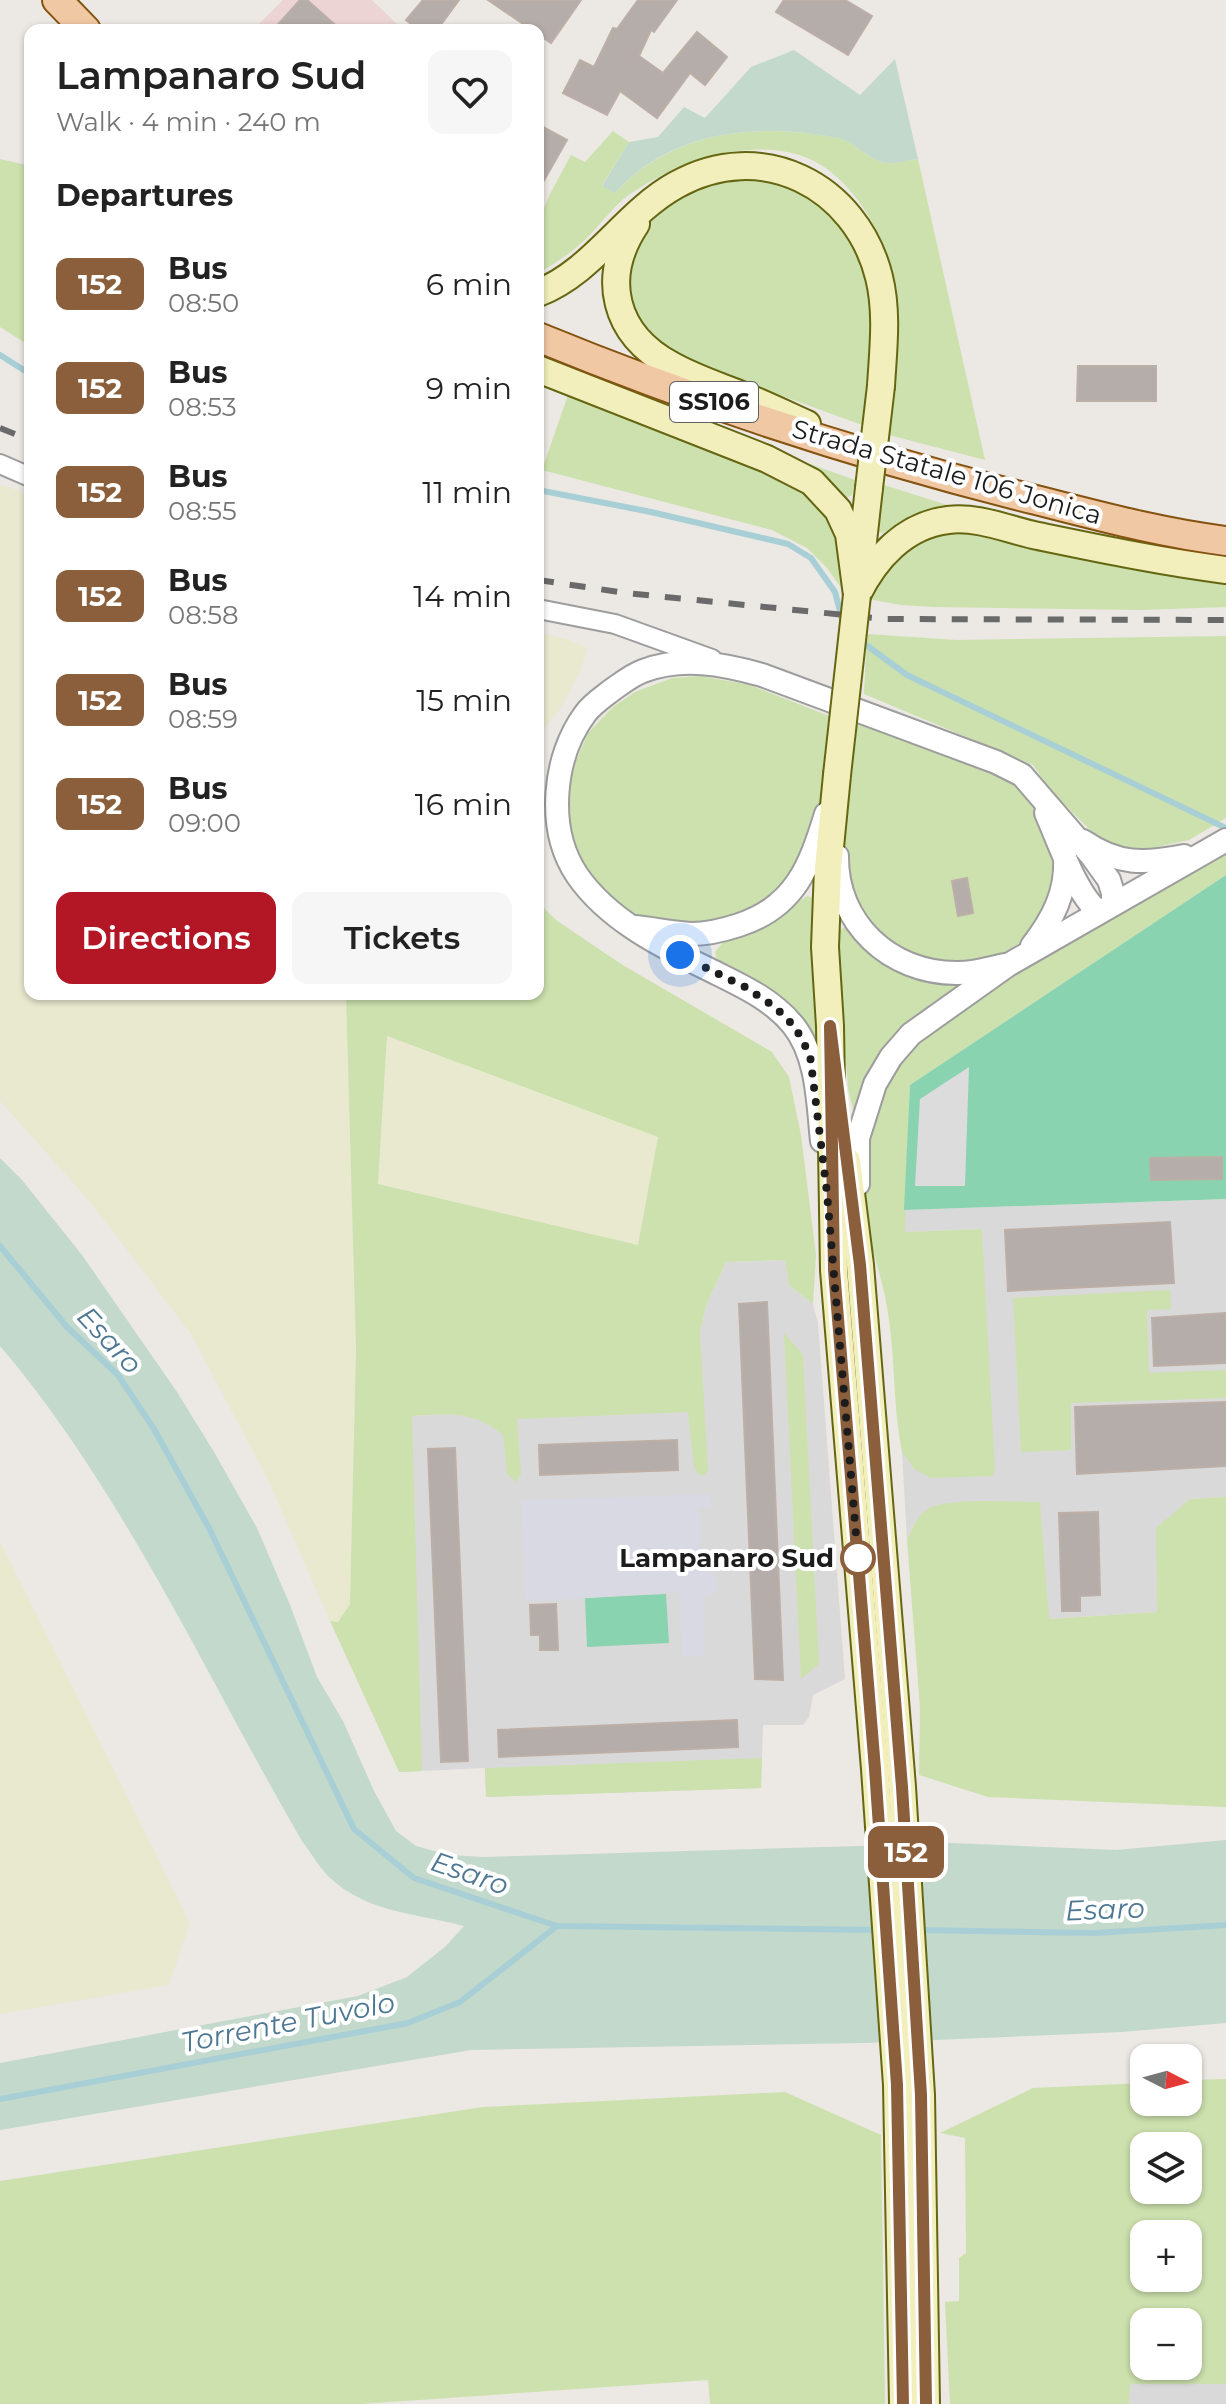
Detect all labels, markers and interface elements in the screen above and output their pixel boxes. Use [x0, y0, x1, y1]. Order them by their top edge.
button: heart [428, 50, 512, 134]
text: Lampanaro Sud [56, 52, 366, 99]
text: Walk · 4 min · 240 m [56, 106, 321, 138]
text: Departures [56, 177, 233, 214]
text: Bus [168, 250, 228, 287]
text: 6 min [426, 266, 512, 303]
text: 152 [78, 267, 122, 301]
text: 08:50 [168, 287, 239, 319]
text: Bus [168, 354, 228, 391]
text: 9 min [426, 370, 512, 407]
text: 152 [78, 371, 122, 405]
road number: SS106 [670, 382, 758, 422]
text: 08:53 [168, 391, 237, 423]
street label: Strada Statale 106 Jonica [789, 412, 1105, 532]
text: Bus [168, 458, 228, 495]
text: 11 min [422, 474, 512, 511]
text: 152 [78, 475, 122, 509]
text: 08:55 [168, 495, 237, 527]
text: Bus [168, 562, 228, 599]
text: 14 min [413, 578, 512, 615]
text: 152 [78, 579, 122, 613]
text: 08:58 [168, 599, 239, 631]
text: Bus [168, 666, 228, 703]
text: 15 min [416, 682, 512, 719]
text: 152 [78, 683, 122, 717]
text: 08:59 [168, 703, 238, 735]
text: Bus [168, 770, 228, 807]
text: 16 min [415, 786, 512, 823]
text: 152 [78, 787, 122, 821]
text: 09:00 [168, 807, 241, 839]
button: Directions [56, 892, 276, 984]
button: Tickets [292, 892, 512, 984]
your location [660, 935, 700, 975]
water label: Esaro [70, 1299, 150, 1381]
marker: Lampanaro Sud [841, 1541, 875, 1575]
place label: Lampanaro Sud [619, 1542, 834, 1574]
line badge: 152 [860, 1826, 952, 1878]
text: 152 [884, 1835, 928, 1869]
water label: Esaro [427, 1844, 513, 1902]
water label: Esaro [1065, 1891, 1145, 1927]
water label: Torrente Tuvolo [178, 1985, 398, 2059]
north arrow [1130, 2044, 1202, 2116]
map controls [1130, 2044, 1202, 2380]
button: layers [1130, 2132, 1202, 2204]
button: + [1130, 2220, 1202, 2292]
button: − [1130, 2308, 1202, 2380]

